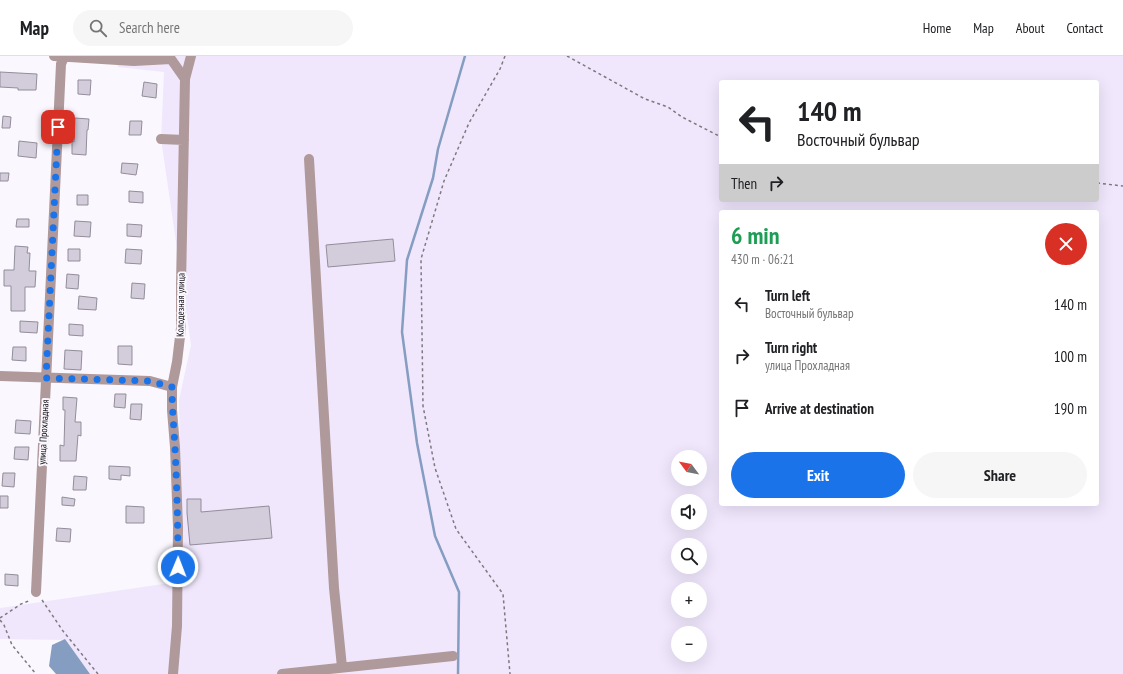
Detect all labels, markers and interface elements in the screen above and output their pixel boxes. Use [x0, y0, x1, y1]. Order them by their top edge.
search box [73, 10, 353, 46]
text: Map [20, 16, 49, 40]
icon: search [87, 17, 109, 39]
text: Search here [119, 18, 180, 37]
text: Home [923, 19, 951, 37]
text: Map [973, 19, 994, 37]
text: About [1016, 19, 1045, 37]
text: Contact [1067, 19, 1103, 37]
text: 140 m [797, 92, 861, 129]
icon: left [731, 96, 783, 148]
pin [41, 110, 75, 144]
icon: arrive [47, 116, 69, 138]
text: Восточный бульвар [797, 128, 920, 151]
icon: right [765, 172, 787, 194]
text: Then [731, 174, 757, 193]
text: 6 min [731, 220, 779, 251]
button: close [1045, 223, 1087, 265]
text: 430 m · 06:21 [731, 251, 794, 268]
street label: Колодезная улица [173, 273, 188, 337]
text: Turn left [765, 286, 810, 305]
icon: left [731, 293, 753, 315]
text: 140 m [1054, 295, 1087, 314]
text: Восточный бульвар [765, 305, 854, 322]
text: Turn right [765, 338, 817, 357]
icon: right [731, 345, 753, 367]
text: 100 m [1054, 347, 1087, 366]
text: улица Прохладная [765, 357, 850, 374]
icon: arrive [731, 397, 753, 419]
street label: улица Прохладная [35, 399, 52, 465]
text: Arrive at destination [765, 399, 874, 418]
text: 190 m [1054, 399, 1087, 418]
north arrow [671, 450, 707, 486]
map controls [671, 450, 707, 662]
button: Exit [731, 452, 905, 498]
button: Share [913, 452, 1087, 498]
button: sound [671, 494, 707, 530]
button: search [671, 538, 707, 574]
position arrow [157, 546, 199, 588]
button: + [671, 582, 707, 618]
button: − [671, 626, 707, 662]

